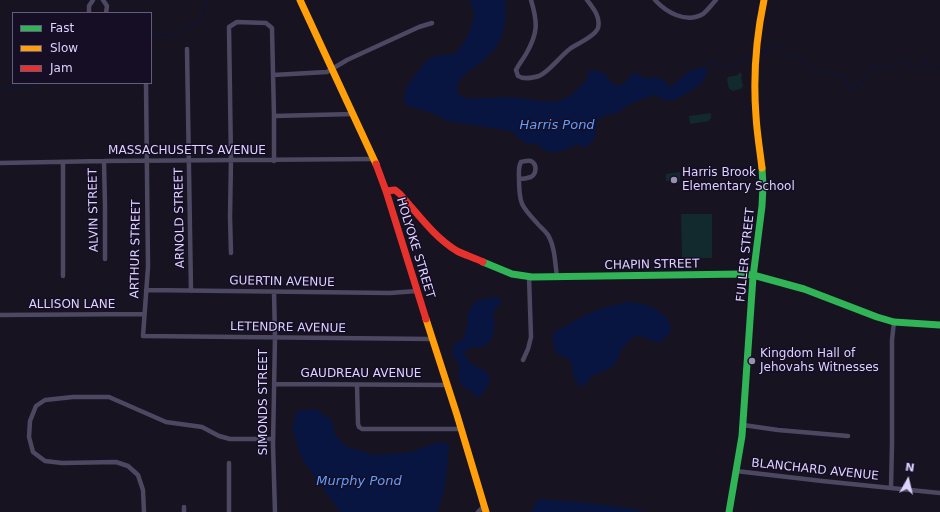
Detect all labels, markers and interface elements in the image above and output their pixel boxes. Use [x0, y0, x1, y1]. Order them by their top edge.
legend [12, 12, 152, 84]
text: Fast [50, 21, 74, 35]
text: Slow [50, 41, 78, 55]
text: Jam [50, 61, 73, 75]
water label: Harris Pond [519, 118, 595, 134]
street label: MASSACHUSETTS AVENUE [108, 144, 266, 158]
place label: Harris Brook Elementary School [682, 166, 795, 194]
street label: ALVIN STREET [86, 168, 102, 252]
street label: ARNOLD STREET [172, 168, 188, 268]
marker: Harris Brook Elementary School [669, 175, 679, 185]
street label: HOLYOKE STREET [393, 196, 437, 300]
street label: ARTHUR STREET [128, 200, 144, 298]
street label: FULLER STREET [734, 207, 758, 303]
street label: CHAPIN STREET [604, 257, 700, 273]
street label: GUERTIN AVENUE [229, 274, 335, 290]
street label: ALLISON LANE [29, 298, 115, 312]
street label: LETENDRE AVENUE [230, 320, 346, 336]
place label: Kingdom Hall of Jehovahs Witnesses [760, 347, 879, 375]
street label: SIMONDS STREET [257, 349, 271, 455]
marker: Kingdom Hall of Jehovahs Witnesses [747, 356, 757, 366]
street label: GAUDREAU AVENUE [301, 367, 421, 381]
street label: BLANCHARD AVENUE [751, 456, 879, 484]
north arrow [888, 460, 928, 500]
text: N [904, 461, 915, 475]
water label: Murphy Pond [316, 474, 402, 490]

